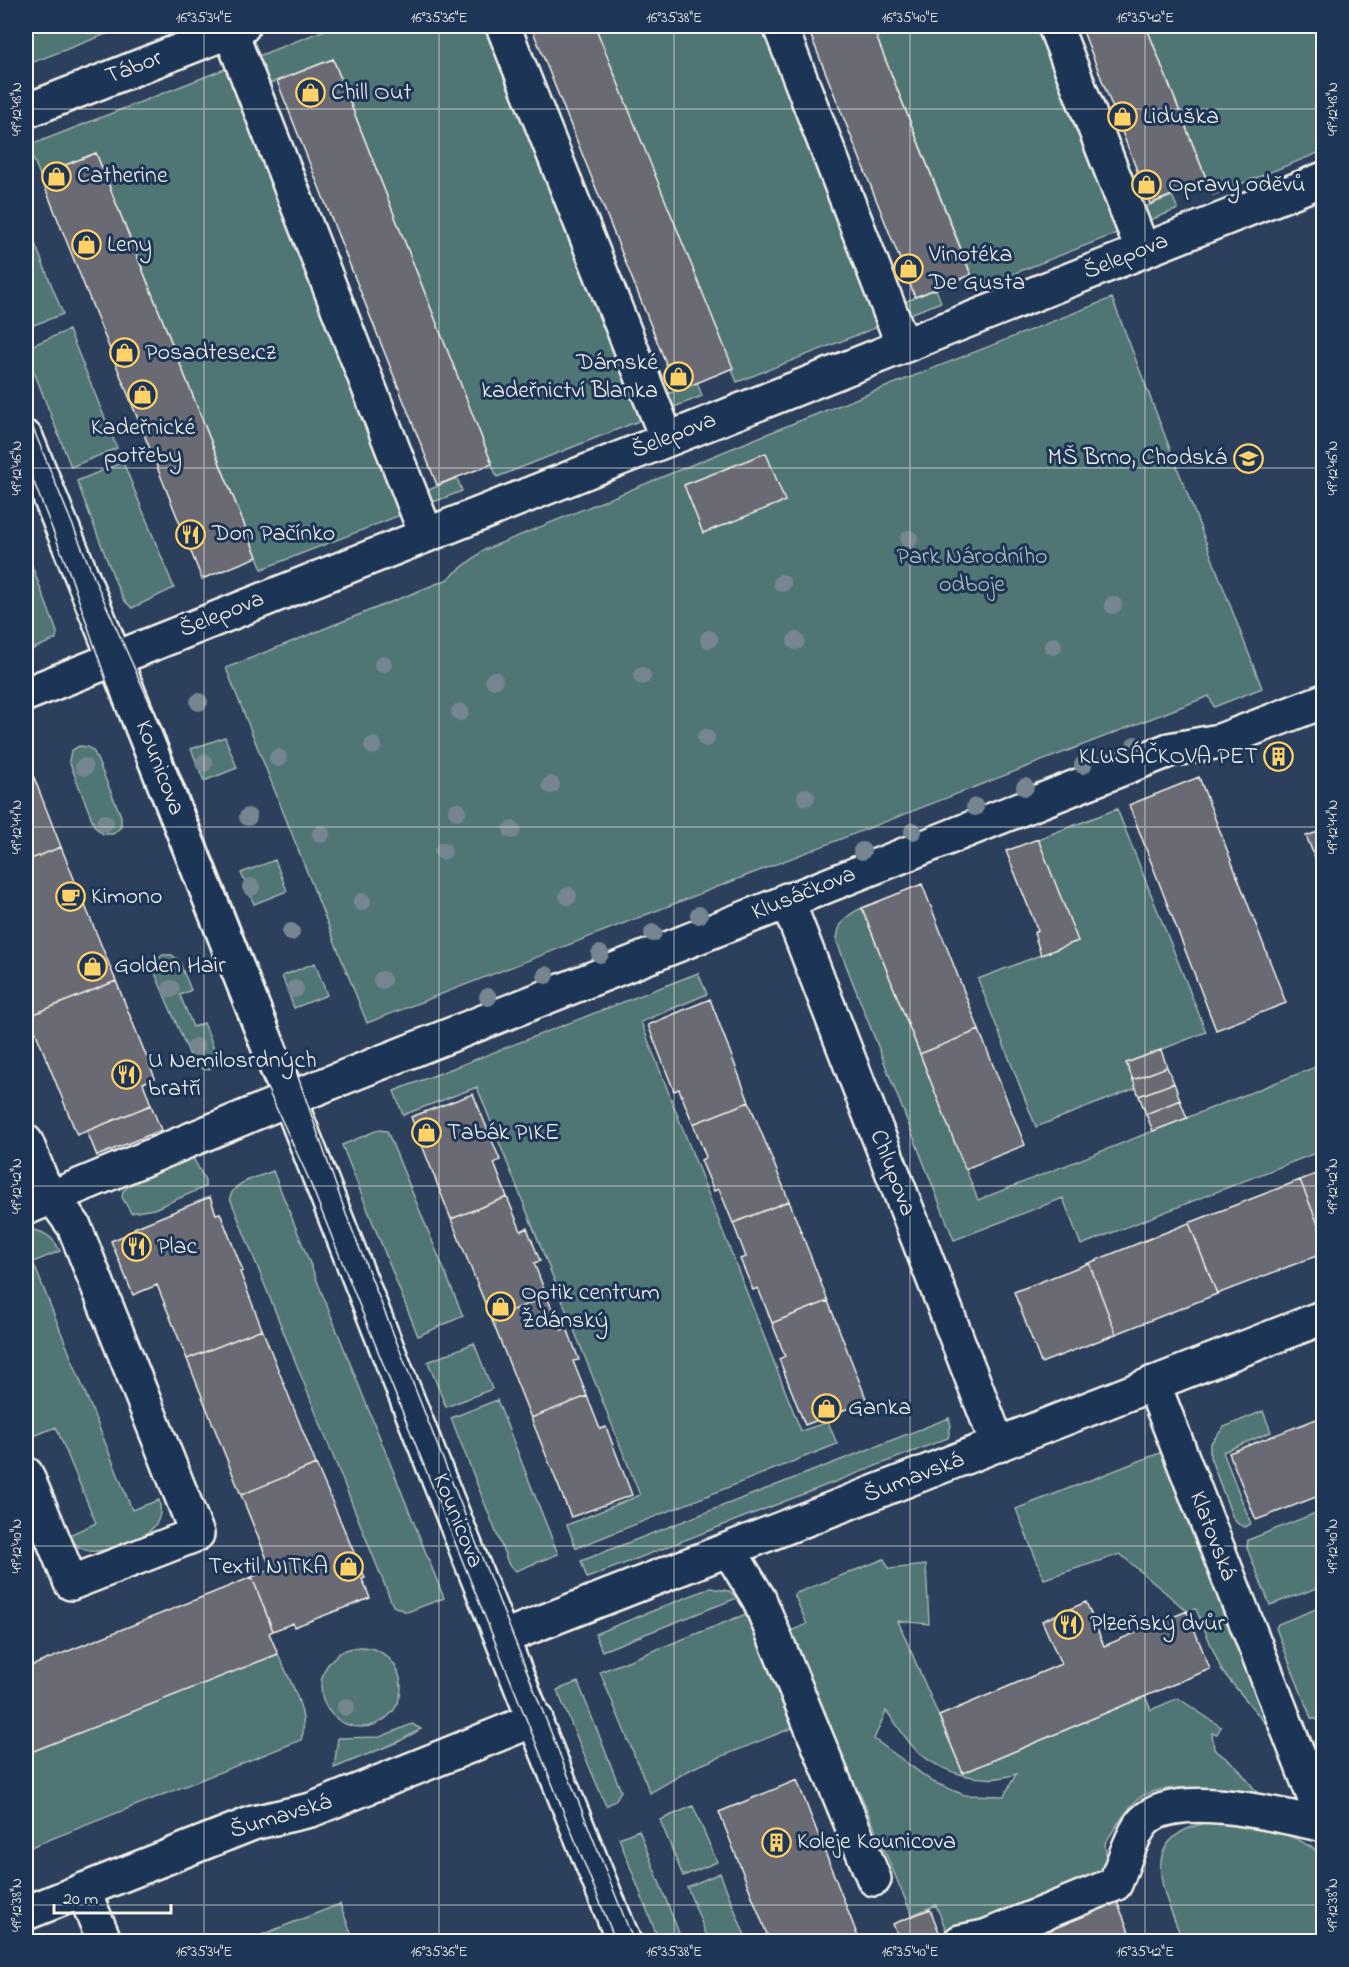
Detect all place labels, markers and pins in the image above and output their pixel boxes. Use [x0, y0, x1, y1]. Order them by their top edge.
place label: Chill Out [331, 76, 411, 111]
shop icon: Chill Out [294, 77, 326, 109]
place label: Liduška [1143, 100, 1219, 135]
shop icon: Liduška [1106, 101, 1138, 133]
place label: Catherine [77, 159, 168, 194]
shop icon: Catherine [40, 160, 72, 192]
place label: Opravy oděvů [1168, 168, 1305, 204]
shop icon: Opravy oděvů [1131, 169, 1163, 201]
place label: Leny [107, 228, 152, 264]
shop icon: Leny [70, 229, 102, 261]
place label: Vinotéka De Gusta [928, 238, 1025, 301]
shop icon: Vinotéka De Gusta [892, 253, 924, 285]
place label: Posadtese.cz [145, 336, 277, 371]
shop icon: Posadtese.cz [108, 337, 140, 369]
place label: Dámské kadeřnictví Blanka [481, 346, 658, 409]
shop icon: Dámské kadeřnictví Blanka [663, 361, 695, 393]
shop icon: Kadeřnické potřeby [127, 379, 159, 411]
place label: Kadeřnické potřeby [91, 411, 195, 475]
place label: MŠ Brno, Chodská [1048, 441, 1227, 476]
school or university icon: MŠ Brno, Chodská [1232, 442, 1264, 474]
place label: Don Pačínko [211, 517, 335, 552]
restaurant icon: Don Pačínko [175, 518, 207, 550]
place label: KLUSÁČKOVA PET [1079, 740, 1258, 775]
building icon: KLUSÁČKOVA PET [1263, 741, 1295, 773]
place label: Kimono [91, 880, 162, 915]
cafe icon: Kimono [54, 881, 86, 913]
place label: Golden Hair [114, 949, 226, 984]
shop icon: Golden Hair [77, 950, 109, 982]
place label: U Nemilosrdných bratří [148, 1044, 317, 1107]
restaurant icon: U Nemilosrdných bratří [111, 1059, 143, 1091]
place label: Tabák PIKE [447, 1116, 559, 1151]
shop icon: Tabák PIKE [410, 1117, 442, 1149]
place label: Plac [157, 1230, 197, 1265]
restaurant icon: Plac [120, 1231, 152, 1263]
place label: Optik centrum Ždánský [521, 1276, 660, 1340]
shop icon: Optik centrum Ždánský [484, 1291, 516, 1323]
place label: Ganka [848, 1391, 911, 1426]
shop icon: Ganka [811, 1392, 843, 1424]
place label: Textil NITKA [208, 1550, 328, 1585]
shop icon: Textil NITKA [333, 1551, 365, 1583]
place label: Plzeňský dvůr [1090, 1607, 1226, 1643]
restaurant icon: Plzeňský dvůr [1053, 1608, 1085, 1640]
place label: Koleje Kounicova [797, 1825, 956, 1860]
building icon: Koleje Kounicova [760, 1826, 792, 1858]

